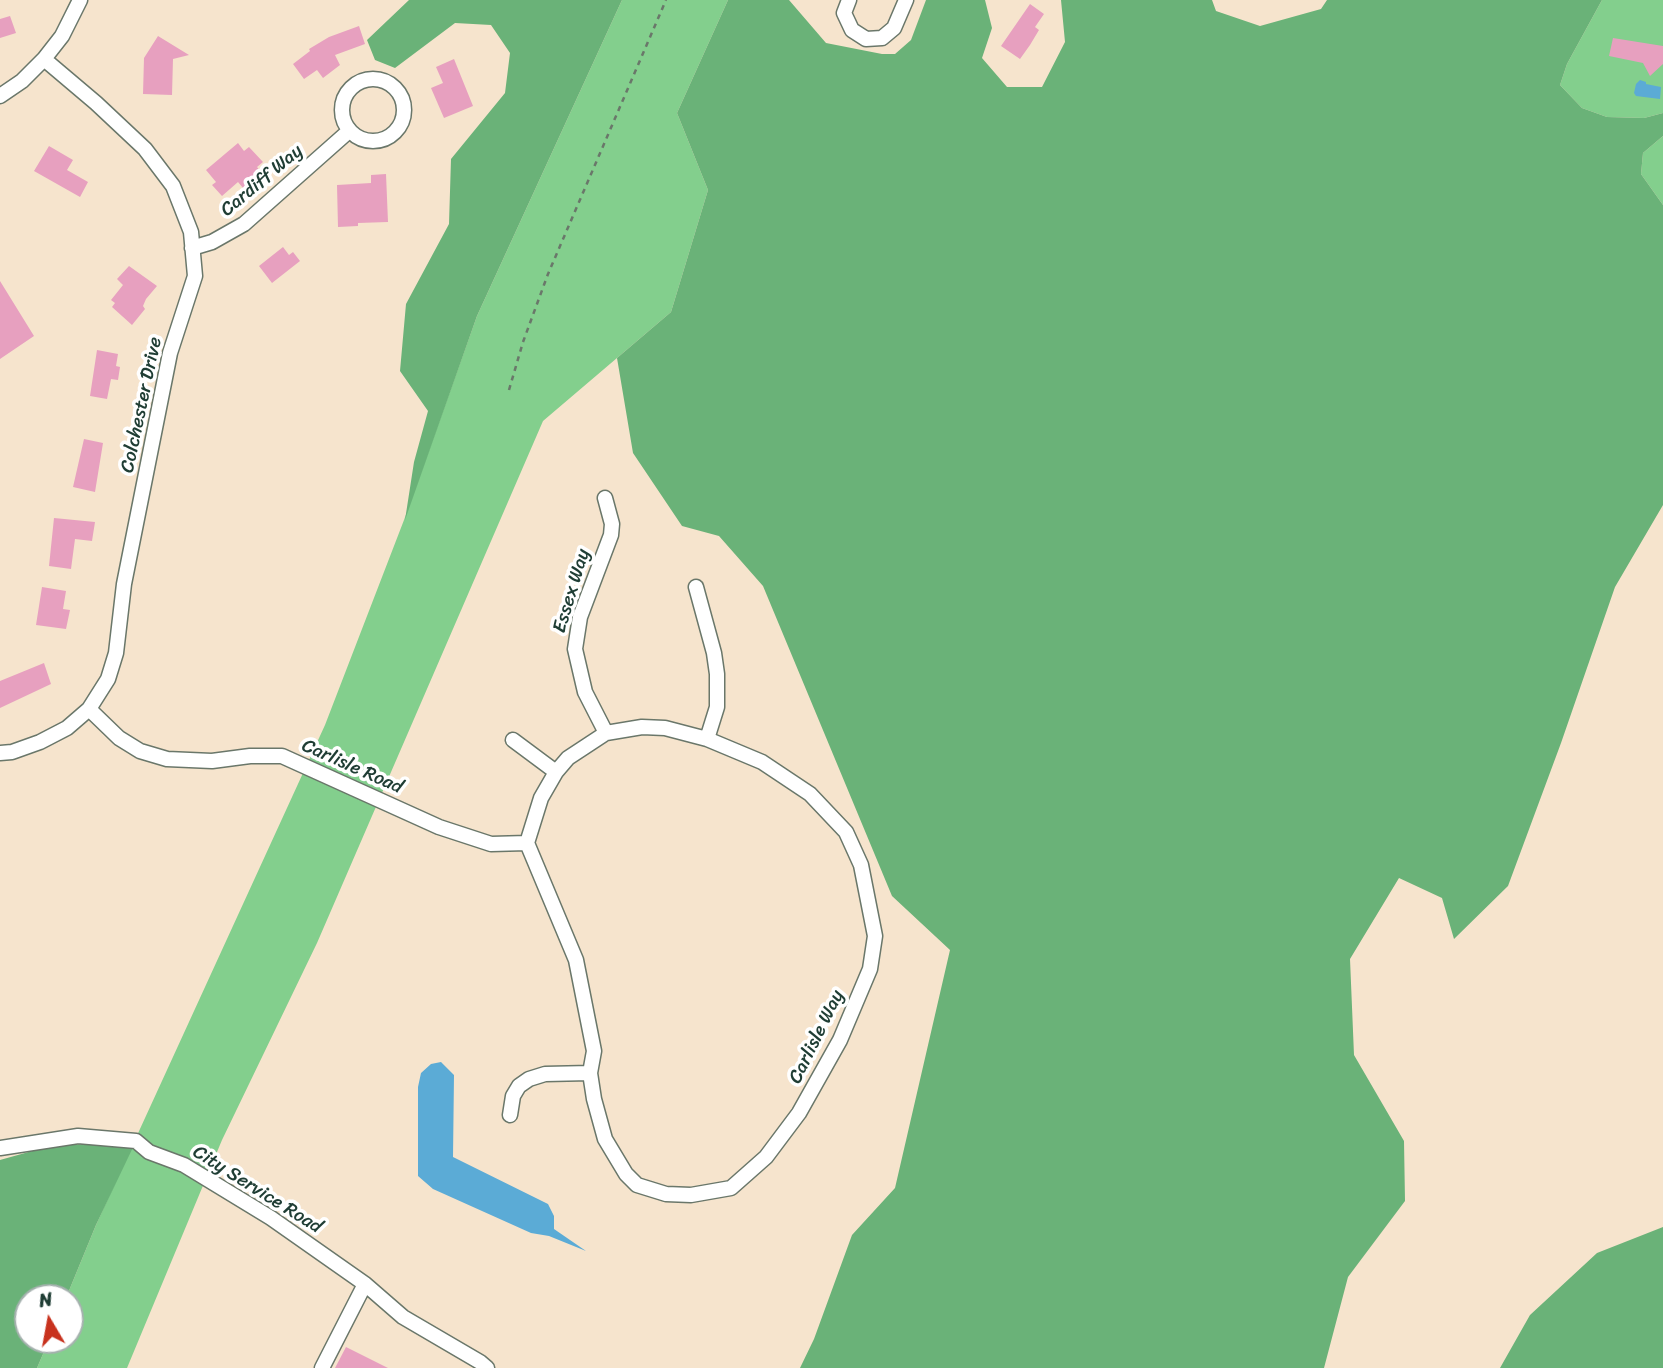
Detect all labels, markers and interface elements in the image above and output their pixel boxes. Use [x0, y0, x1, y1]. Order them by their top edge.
street label: Cardiff Way [216, 140, 308, 222]
street label: Colchester Drive [116, 335, 168, 475]
street label: Essex Way [548, 546, 596, 636]
street label: Carlisle Road [298, 735, 406, 799]
street label: Carlisle Way [785, 987, 849, 1087]
street label: City Service Road [188, 1141, 326, 1239]
text: N [36, 1282, 55, 1317]
north arrow [14, 1284, 84, 1354]

